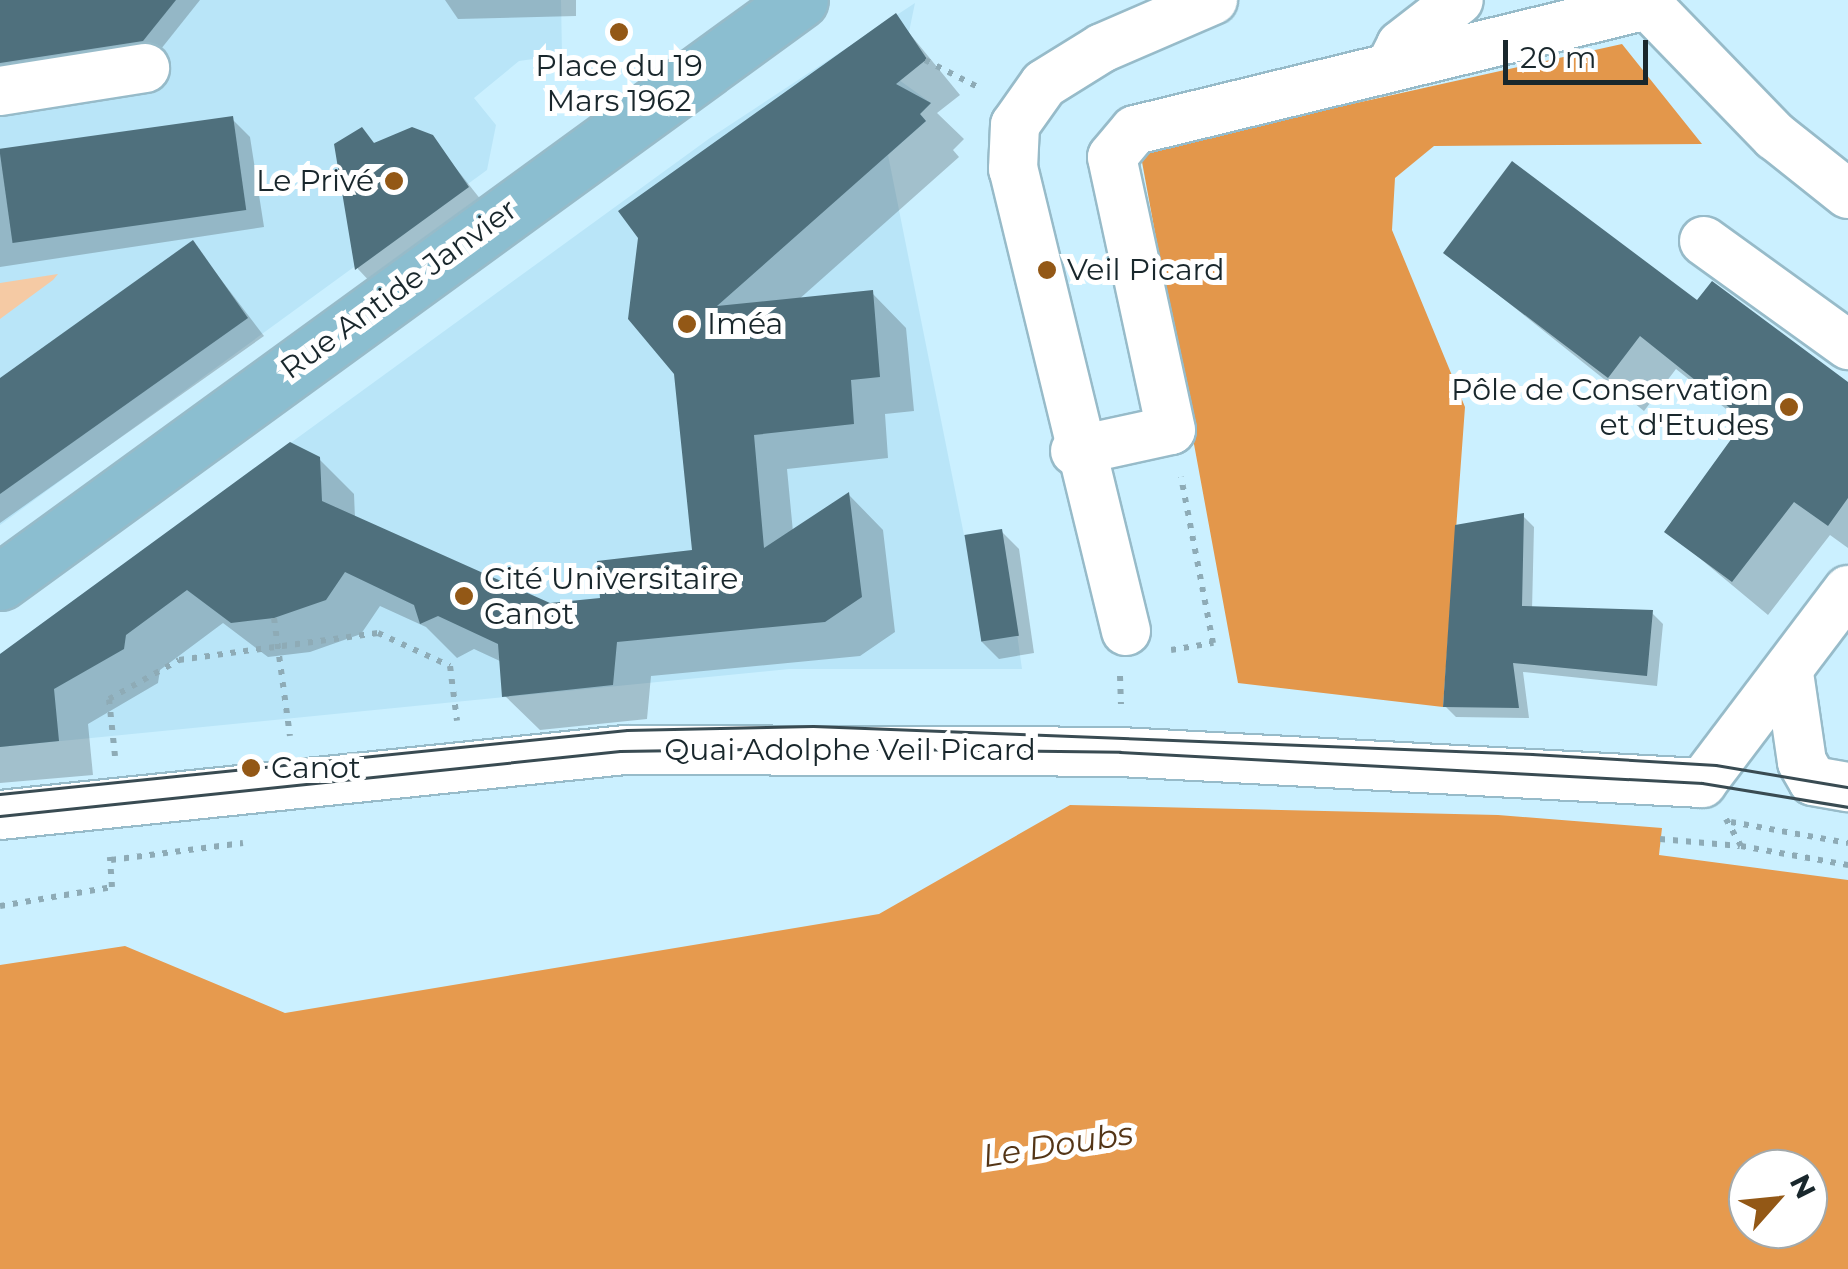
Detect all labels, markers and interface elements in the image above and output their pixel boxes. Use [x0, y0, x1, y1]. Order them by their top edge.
scale bar [1508, 20, 1653, 82]
marker: Place du 19 Mars 1962 [608, 21, 630, 43]
text: 20 m [1520, 39, 1597, 76]
place label: Place du 19 Mars 1962 [535, 48, 703, 118]
place label: Le Privé [256, 163, 374, 199]
marker: Le Privé [383, 170, 405, 192]
street label: Rue Antide Janvier [274, 191, 524, 387]
place label: Veil Picard [1067, 252, 1225, 288]
marker: Veil Picard [1036, 259, 1058, 281]
place label: Iméa [707, 306, 783, 342]
marker: Iméa [676, 313, 698, 335]
place label: Pôle de Conservation et d'Etudes [1451, 372, 1769, 442]
marker: Pôle de Conservation et d'Etudes [1778, 396, 1800, 418]
place label: Cité Universitaire Canot [484, 561, 738, 632]
marker: Cité Universitaire Canot [453, 585, 475, 607]
street label: Quai Adolphe Veil Picard [664, 732, 1036, 768]
place label: Canot [271, 750, 361, 786]
marker: Canot [240, 757, 262, 779]
water label: Le Doubs [980, 1114, 1136, 1176]
north arrow [1728, 1149, 1828, 1249]
text: N [1783, 1168, 1823, 1204]

